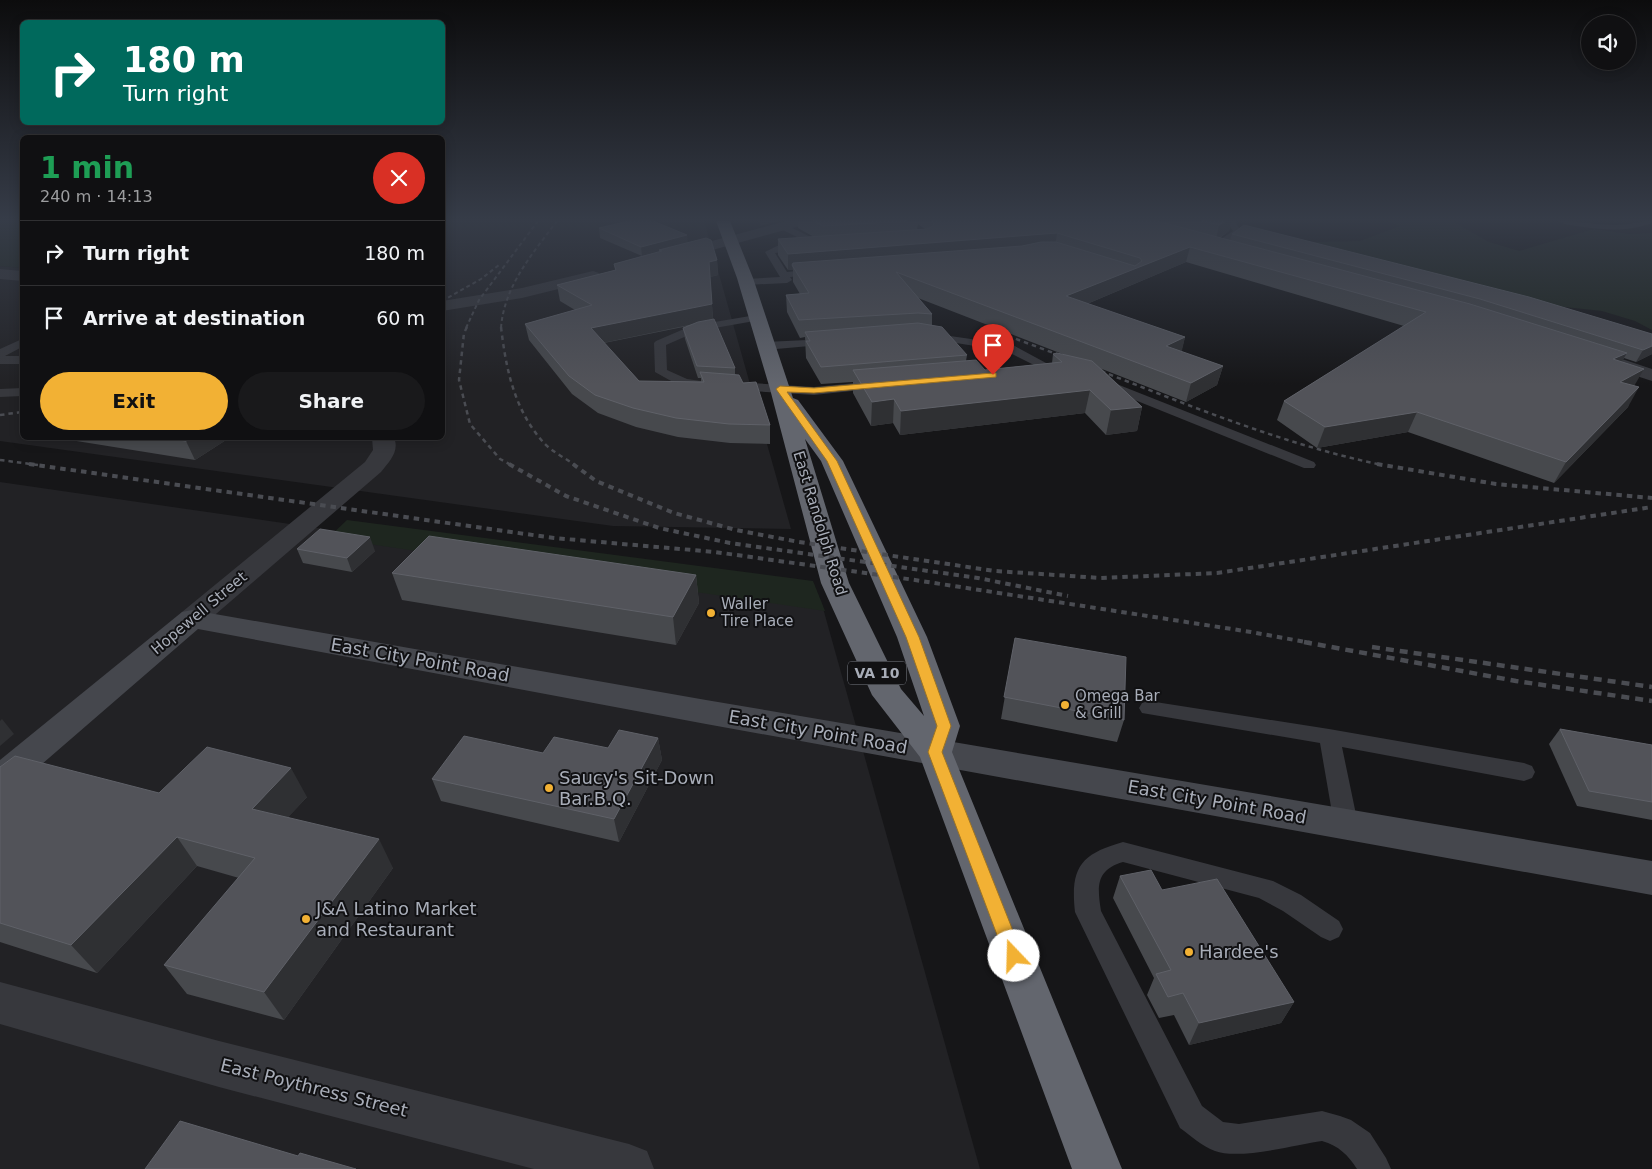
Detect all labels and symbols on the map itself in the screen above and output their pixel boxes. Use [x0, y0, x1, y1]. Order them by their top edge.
pin [972, 324, 1014, 375]
street label: East Randolph Road [789, 449, 851, 597]
street label: Hopewell Street [147, 568, 251, 658]
place label: Waller Tire Place [720, 595, 794, 630]
marker: Waller Tire Place [705, 607, 717, 619]
street label: East City Point Road [329, 633, 511, 686]
road number: VA 10 [848, 661, 906, 684]
place label: Omega Bar & Grill [1075, 687, 1161, 722]
marker: Omega Bar & Grill [1059, 699, 1071, 711]
street label: East City Point Road [727, 705, 909, 758]
place label: Saucy's Sit-Down Bar.B.Q. [559, 767, 714, 809]
street label: East City Point Road [1126, 775, 1308, 828]
marker: Saucy's Sit-Down Bar.B.Q. [543, 782, 555, 794]
place label: J&A Latino Market and Restaurant [315, 898, 477, 940]
marker: J&A Latino Market and Restaurant [300, 913, 312, 925]
position arrow [987, 929, 1039, 981]
place label: Hardee's [1199, 941, 1279, 962]
marker: Hardee's [1183, 946, 1195, 958]
street label: East Poythress Street [218, 1054, 410, 1121]

